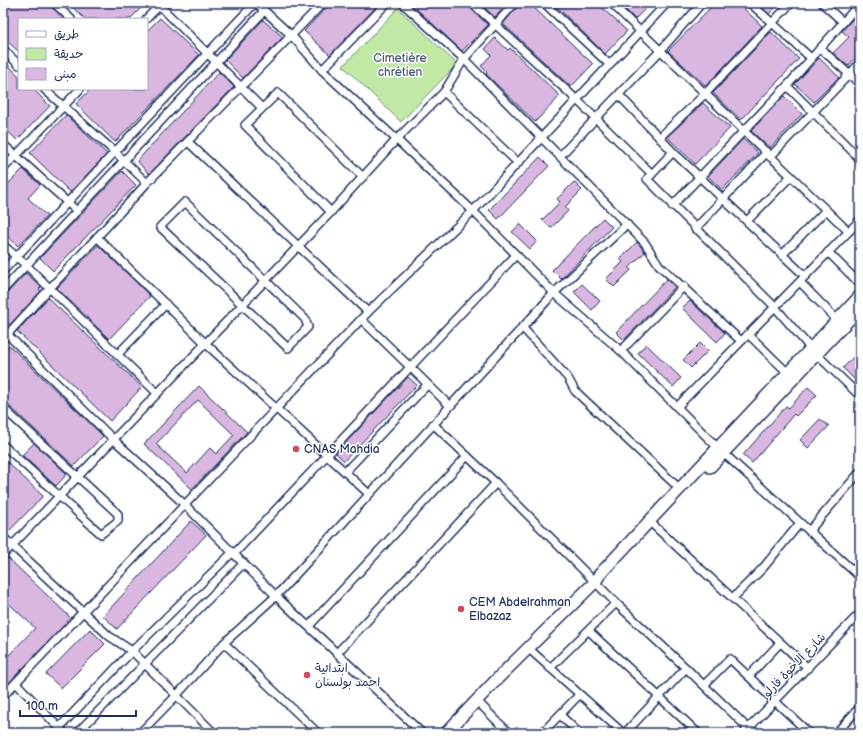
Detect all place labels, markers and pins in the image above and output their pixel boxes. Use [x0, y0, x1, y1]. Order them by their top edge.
place label: CNAS Mahdia [304, 442, 380, 457]
marker: CNAS Mahdia [291, 444, 301, 454]
place label: CEM Abdelrahman Elbazaz [469, 595, 571, 624]
marker: CEM Abdelrahman Elbazaz [456, 604, 466, 614]
place label: ابتدائية احمد بولسنان [315, 661, 380, 690]
marker: ابتدائية احمد بولسنان [302, 670, 312, 680]

